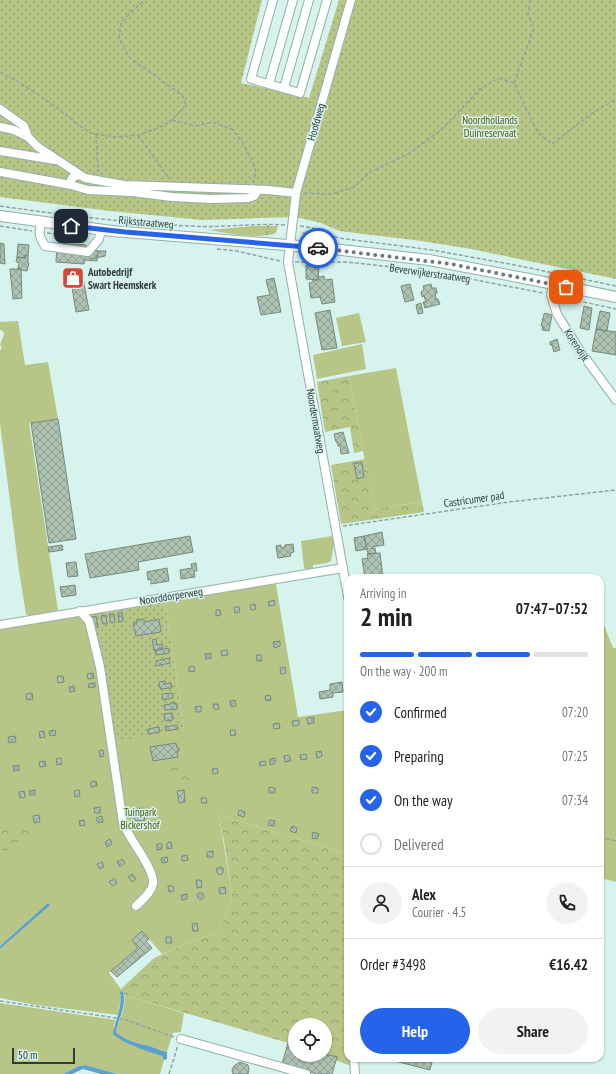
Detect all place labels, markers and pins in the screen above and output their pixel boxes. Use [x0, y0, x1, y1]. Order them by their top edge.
pin [54, 209, 88, 243]
shop icon: Autobedrijf Swart Heemskerk [60, 265, 86, 291]
place label: Autobedrijf Swart Heemskerk [87, 265, 157, 292]
pin [549, 270, 583, 304]

